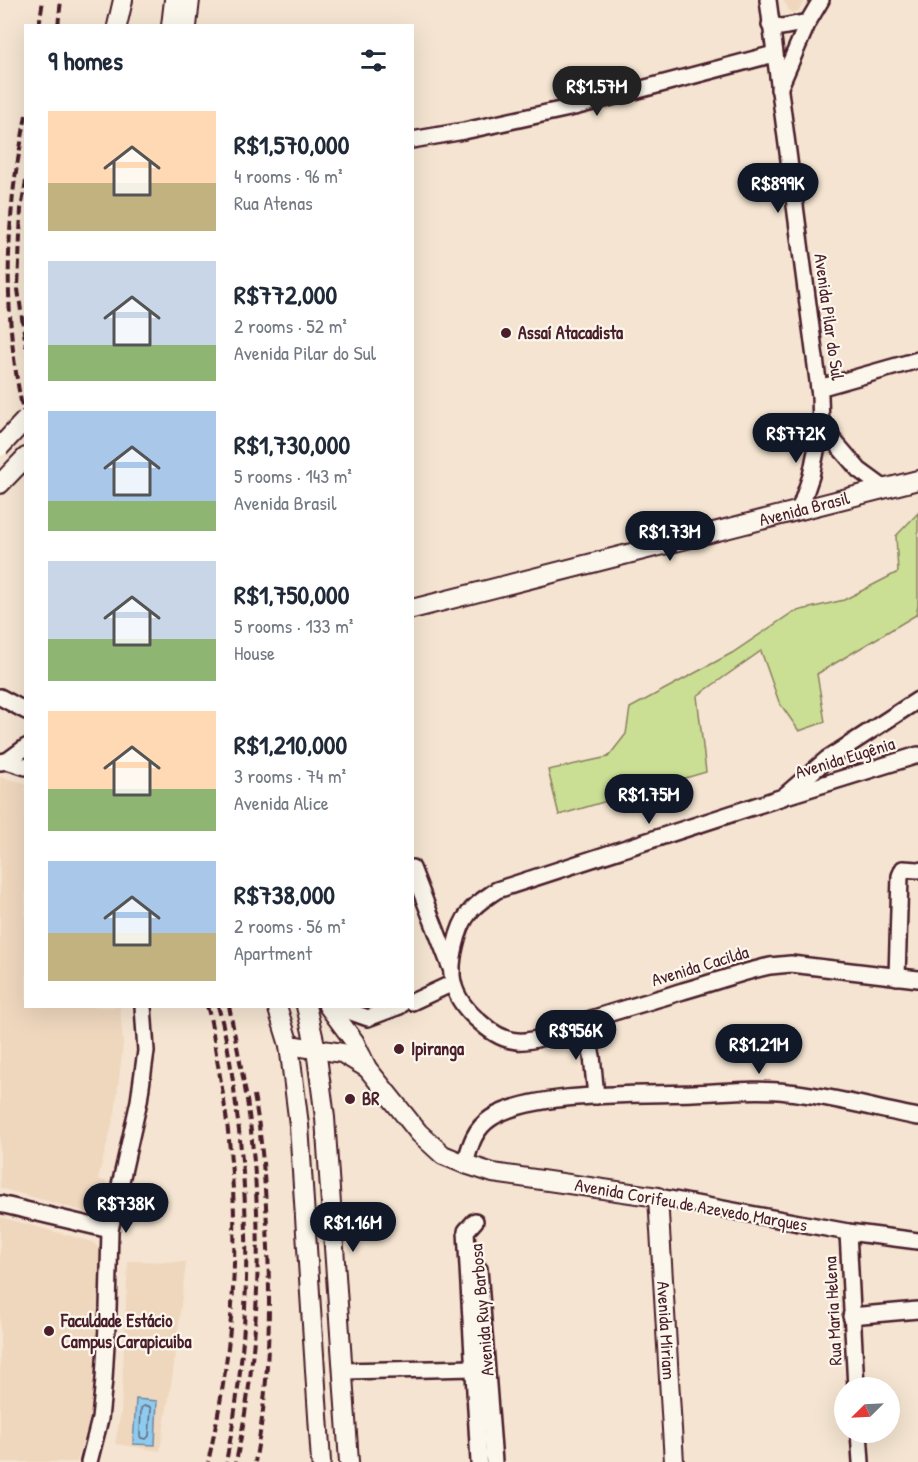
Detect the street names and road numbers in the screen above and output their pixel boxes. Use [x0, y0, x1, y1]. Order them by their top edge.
street label: Avenida Pilar do Sul [808, 252, 851, 382]
street label: Avenida Brasil [756, 485, 852, 532]
street label: Avenida Eugênia [792, 730, 898, 785]
street label: Avenida Cacilda [648, 939, 751, 992]
street label: Avenida Corifeu de Azevedo Marques [573, 1172, 809, 1237]
street label: Avenida Ruy Barbosa [463, 1243, 500, 1377]
street label: Rua Maria Helena [817, 1256, 848, 1366]
street label: Avenida Miriam [651, 1280, 682, 1380]

